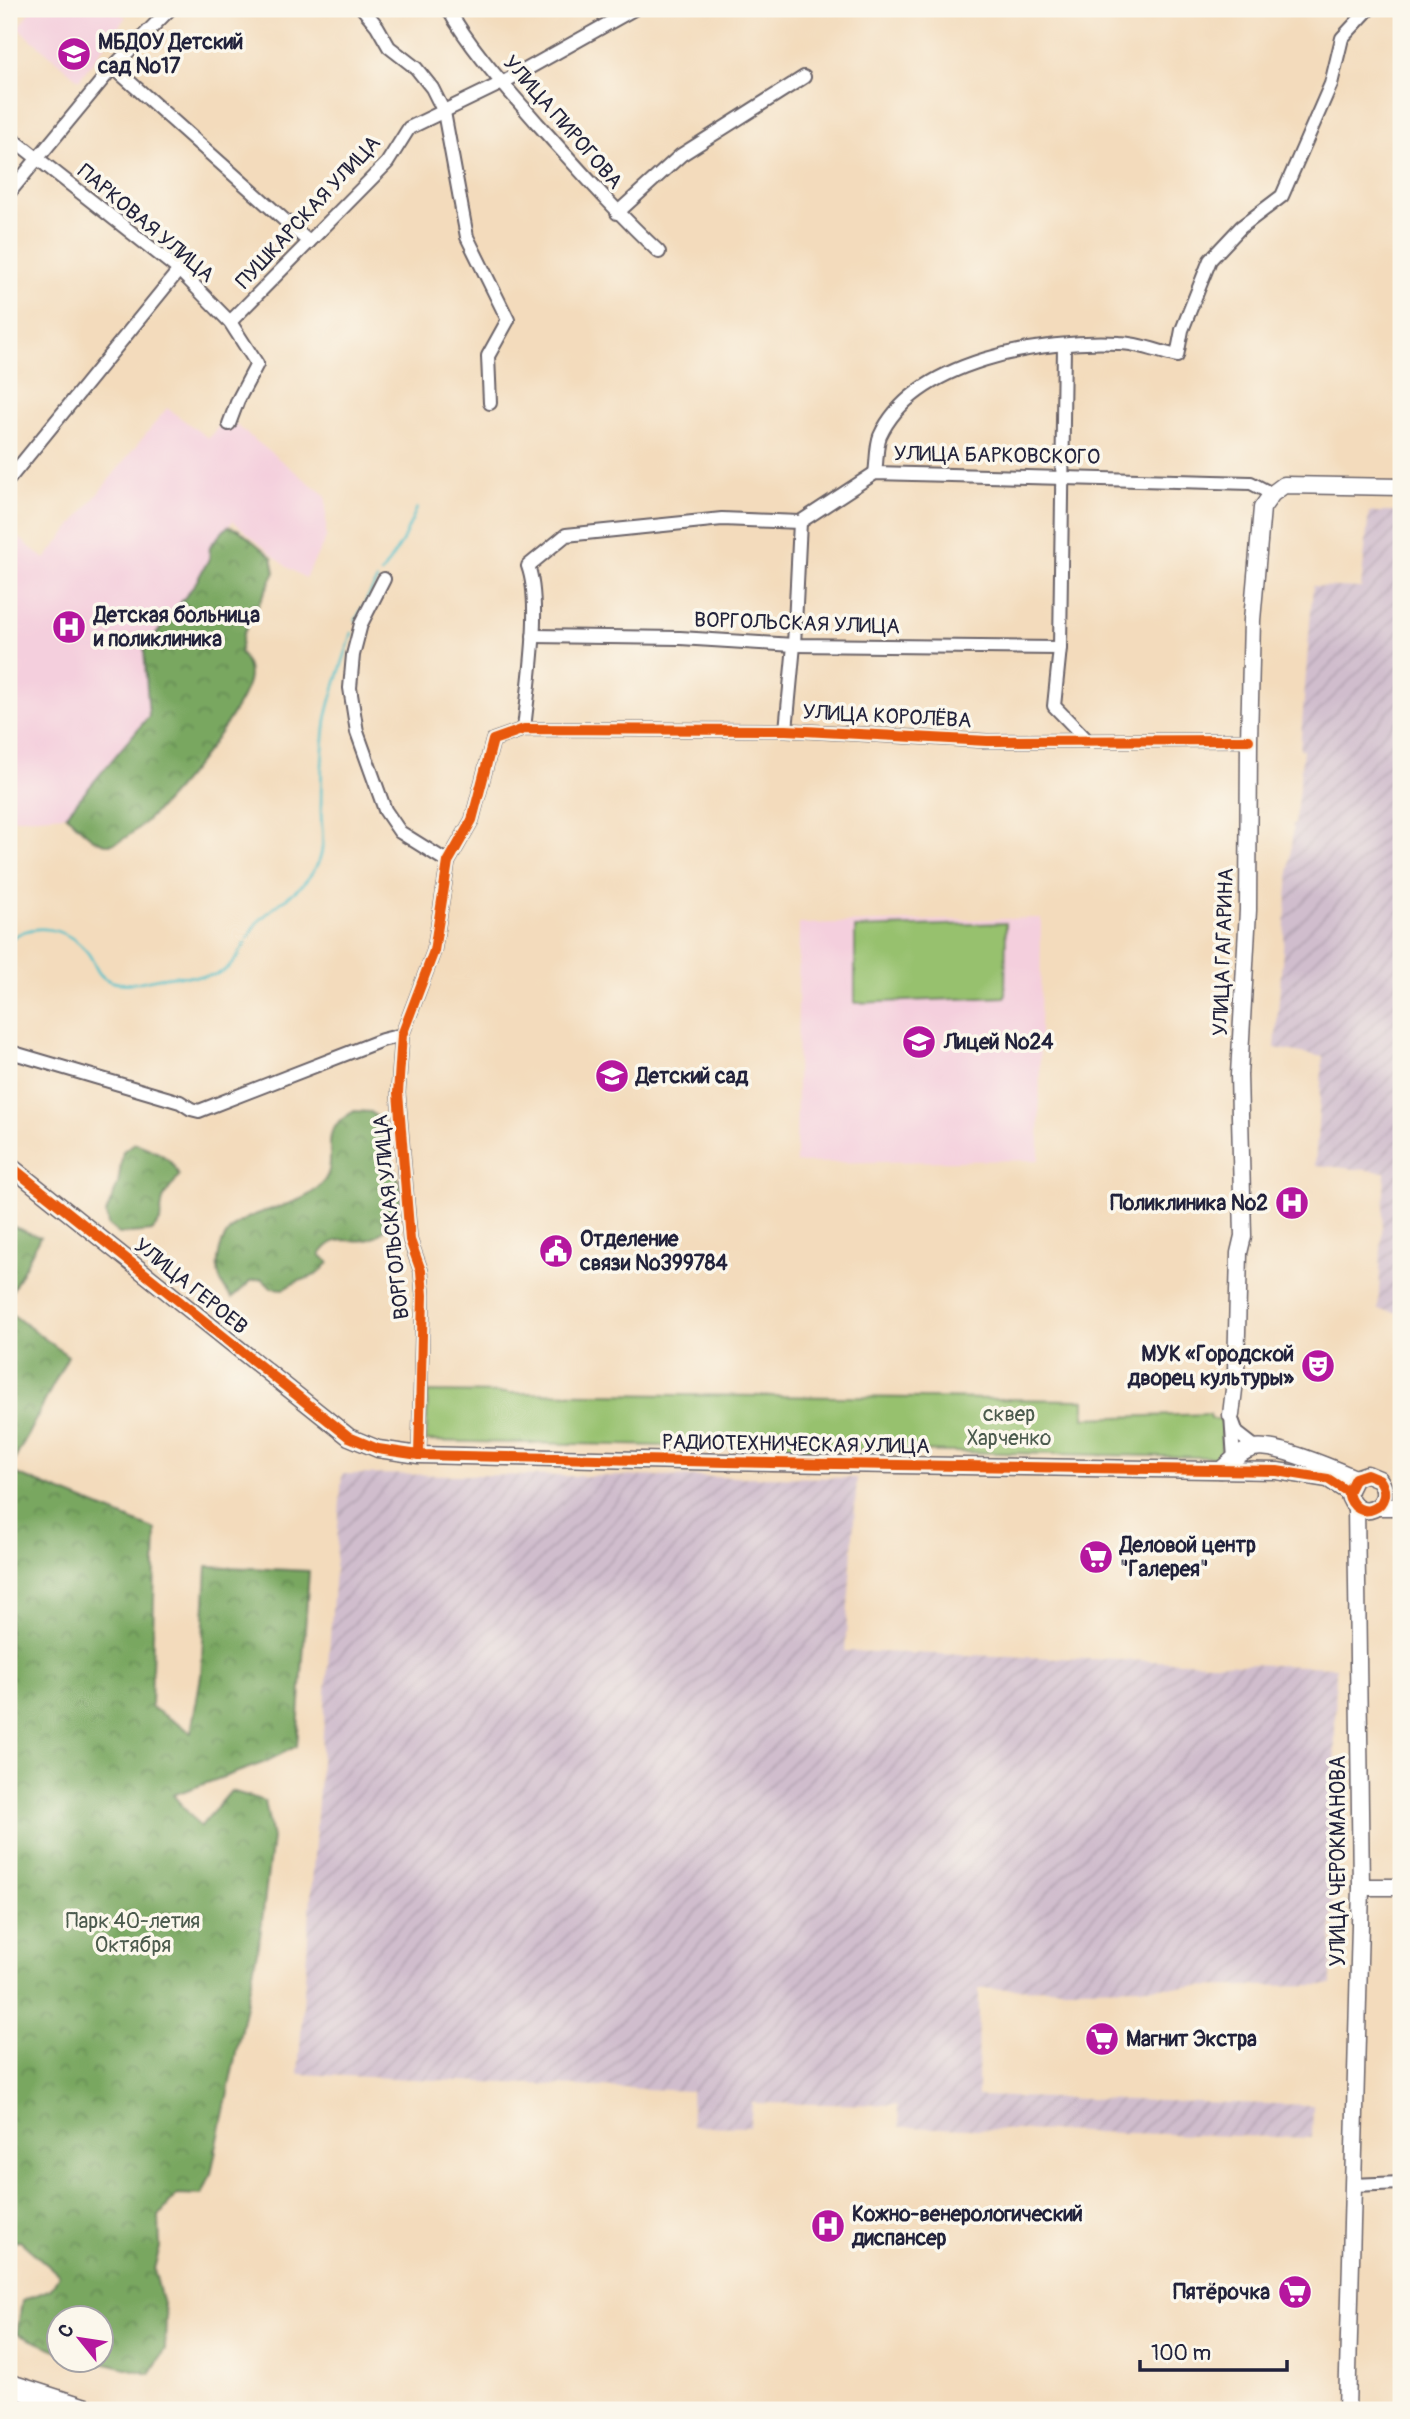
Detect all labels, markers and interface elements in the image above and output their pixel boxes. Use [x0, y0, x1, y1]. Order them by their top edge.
place label: МБДОУ Детский сад №17 [97, 29, 243, 80]
school or university icon: МБДОУ Детский сад №17 [55, 35, 93, 73]
street label: УЛИЦА ПИРОГОВА [497, 50, 628, 195]
street label: ПУШКАРСКАЯ УЛИЦА [230, 130, 387, 295]
street label: ПАРКОВАЯ УЛИЦА [72, 158, 220, 289]
street label: УЛИЦА БАРКОВСКОГО [893, 440, 1101, 471]
place label: Детская больница и поликлиника [92, 602, 260, 653]
street label: ВОРГОЛЬСКАЯ УЛИЦА [694, 606, 900, 641]
hospital icon: Детская больница и поликлиника [50, 608, 88, 646]
street label: УЛИЦА КОРОЛЁВА [802, 699, 972, 734]
street label: УЛИЦА ГАГАРИНА [1207, 867, 1240, 1037]
school or university icon: Лицей №24 [900, 1023, 938, 1061]
place label: Лицей №24 [943, 1029, 1054, 1056]
school or university icon: Детский сад [593, 1057, 631, 1095]
place label: Детский сад [634, 1063, 748, 1090]
street label: ВОРГОЛЬСКАЯ УЛИЦА [367, 1113, 416, 1321]
hospital icon: Поликлиника №2 [1273, 1184, 1311, 1222]
place label: Поликлиника №2 [1110, 1190, 1268, 1217]
place label: Отделение связи №399784 [579, 1226, 728, 1277]
street label: УЛИЦА ГЕРОЕВ [128, 1232, 253, 1340]
public building icon: Отделение связи №399784 [537, 1232, 575, 1270]
place label: МУК «Городской дворец культуры» [1127, 1341, 1294, 1392]
theatre icon: МУК «Городской дворец культуры» [1299, 1347, 1337, 1385]
park label: сквер Харченко [967, 1401, 1051, 1452]
street label: РАДИОТЕХНИЧЕСКАЯ УЛИЦА [662, 1429, 930, 1460]
place label: Деловой центр "Галерея" [1118, 1532, 1256, 1583]
supermarket icon: Деловой центр "Галерея" [1077, 1538, 1115, 1576]
street label: УЛИЦА ЧЕРОКМАНОВА [1325, 1755, 1352, 1967]
park label: Парк 40-летия Октября [66, 1908, 200, 1959]
supermarket icon: Магнит Экстра [1083, 2020, 1121, 2058]
place label: Магнит Экстра [1126, 2026, 1257, 2053]
place label: Кожно-венерологический диспансер [851, 2201, 1083, 2252]
hospital icon: Кожно-венерологический диспансер [809, 2207, 847, 2245]
supermarket icon: Пятёрочка [1276, 2273, 1314, 2311]
place label: Пятёрочка [1173, 2279, 1270, 2306]
north arrow [46, 2304, 116, 2374]
text: С [53, 2320, 80, 2342]
scale bar [1140, 2328, 1288, 2372]
text: 100 m [1151, 2340, 1211, 2367]

